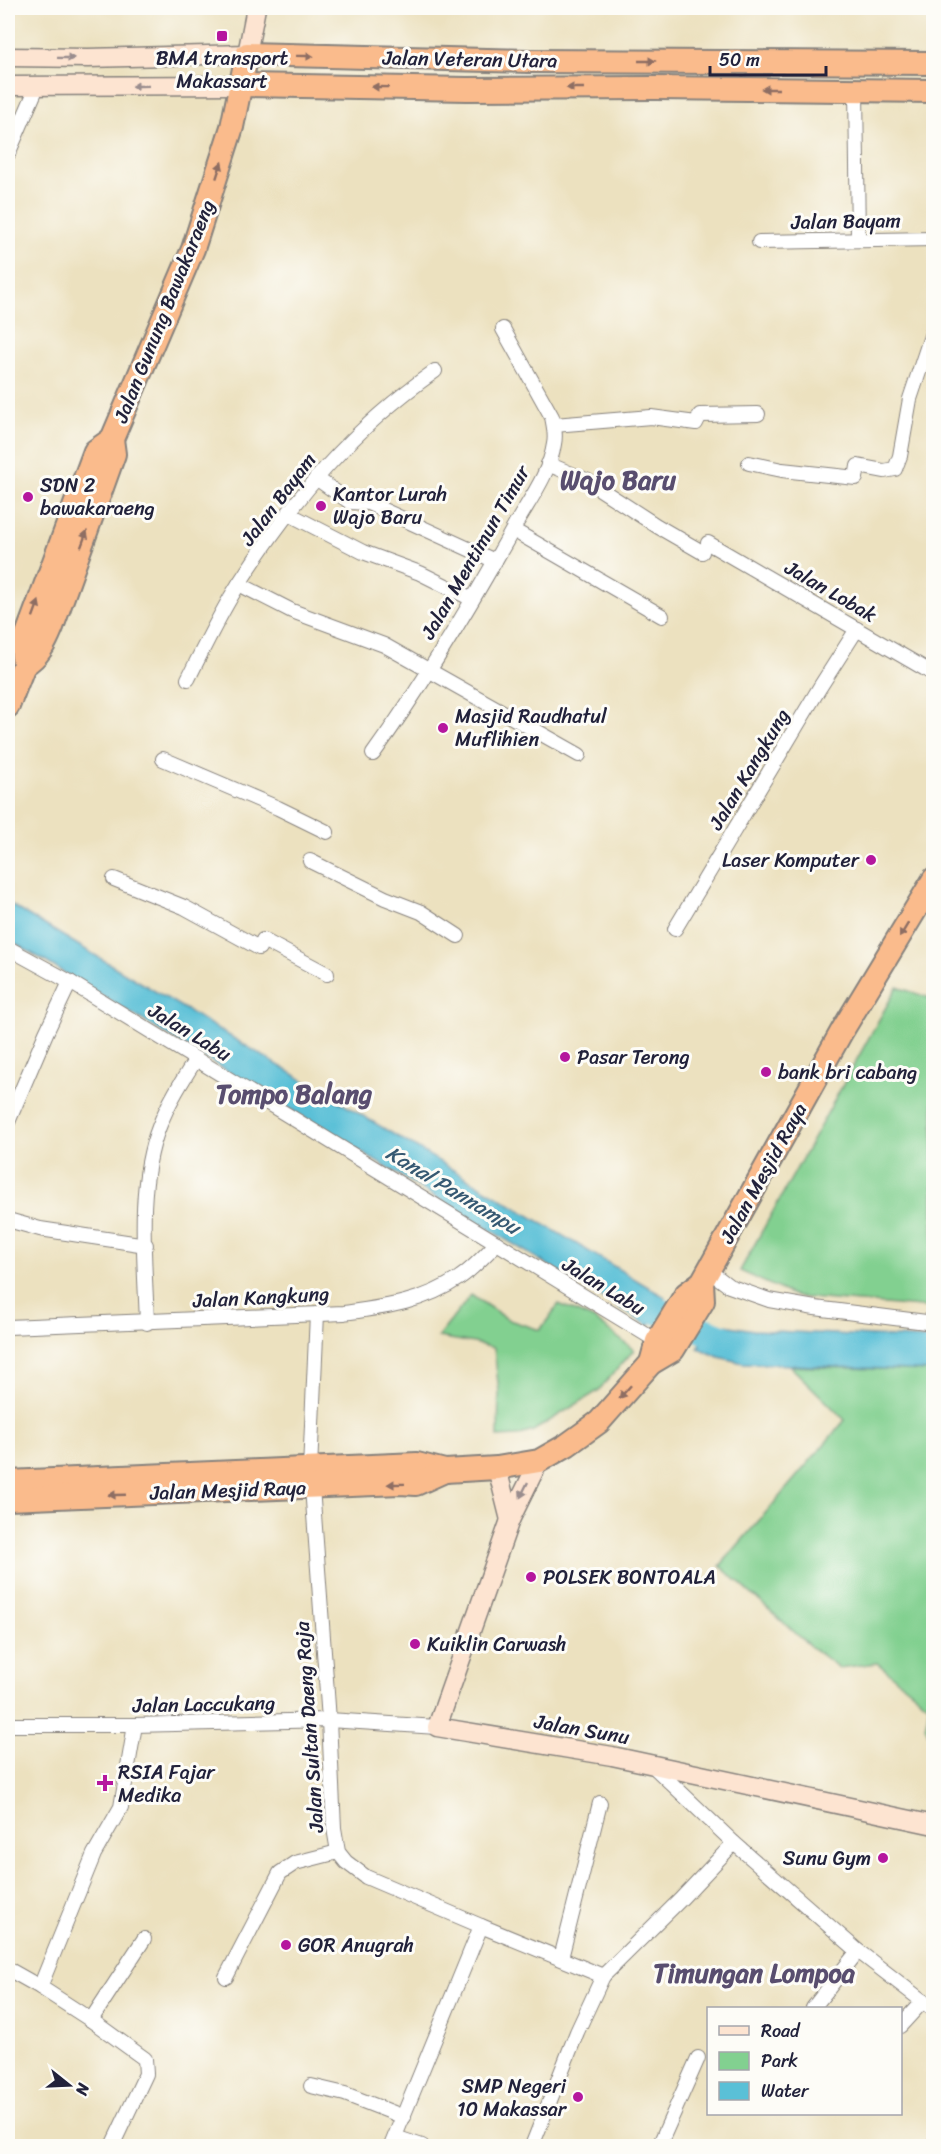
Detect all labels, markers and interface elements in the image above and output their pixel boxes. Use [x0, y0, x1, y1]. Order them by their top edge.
marker: BMA transport Makassart [215, 29, 229, 43]
scale bar [710, 39, 826, 77]
street label: Jalan Veteran Utara [381, 40, 558, 79]
place label: BMA transport Makassart [156, 41, 289, 99]
text: 50 m [719, 44, 760, 76]
one-way arrow [296, 51, 315, 60]
one-way arrow [56, 53, 75, 63]
one-way arrow [638, 56, 657, 66]
one-way arrow [131, 81, 150, 91]
one-way arrow [371, 83, 390, 92]
one-way arrow [566, 83, 585, 93]
one-way arrow [761, 84, 780, 93]
one-way arrow [214, 161, 224, 179]
street label: Jalan Gunung Bawakaraeng [103, 194, 225, 429]
street label: Jalan Bayam [790, 203, 901, 240]
street label: Jalan Bayam [231, 445, 325, 554]
street label: Jalan Mentimun Timur [411, 457, 541, 647]
district label: Wajo Baru [560, 457, 677, 503]
place label: SDN 2 bawakaraeng [40, 468, 155, 526]
place label: Kantor Lurah Wajo Baru [333, 477, 447, 535]
marker: SDN 2 bawakaraeng [21, 490, 35, 504]
marker: Kantor Lurah Wajo Baru [314, 499, 328, 513]
one-way arrow [79, 530, 89, 548]
street label: Jalan Lobak [777, 550, 884, 632]
one-way arrow [32, 600, 42, 618]
place label: Masjid Raudhatul Muflihien [455, 699, 608, 757]
street label: Jalan Kangkung [699, 702, 800, 838]
marker: Masjid Raudhatul Muflihien [436, 721, 450, 735]
place label: Laser Komputer [722, 843, 860, 878]
marker: Laser Komputer [864, 853, 878, 867]
one-way arrow [898, 922, 909, 938]
street label: Jalan Labu [141, 993, 238, 1071]
place label: Pasar Terong [577, 1040, 690, 1075]
marker: Pasar Terong [558, 1050, 572, 1064]
place label: bank bri cabang [778, 1055, 917, 1090]
marker: bank bri cabang [759, 1065, 773, 1079]
district label: Tompo Balang [216, 1071, 372, 1117]
street label: Jalan Mesjid Raya [710, 1096, 817, 1251]
water label: Kanal Pannampu [378, 1135, 530, 1247]
street label: Jalan Labu [555, 1247, 652, 1325]
street label: Jalan Kangkung [191, 1276, 330, 1319]
one-way arrow [619, 1384, 632, 1399]
street label: Jalan Mesjid Raya [148, 1470, 307, 1511]
one-way arrow [387, 1479, 406, 1489]
one-way arrow [520, 1482, 529, 1499]
one-way arrow [108, 1490, 127, 1499]
place label: POLSEK BONTOALA [543, 1560, 716, 1595]
marker: POLSEK BONTOALA [524, 1570, 538, 1584]
street label: Jalan Sultan Daeng Raja [285, 1619, 334, 1835]
place label: Kuiklin Carwash [427, 1627, 567, 1662]
marker: Kuiklin Carwash [408, 1637, 422, 1651]
street label: Jalan Laccukang [131, 1686, 276, 1723]
street label: Jalan Sunu [531, 1704, 632, 1755]
place label: RSIA Fajar Medika [118, 1755, 216, 1813]
marker: RSIA Fajar Medika [96, 1774, 114, 1792]
place label: Sunu Gym [783, 1841, 871, 1876]
marker: Sunu Gym [876, 1851, 890, 1865]
place label: GOR Anugrah [298, 1928, 414, 1963]
marker: GOR Anugrah [279, 1938, 293, 1952]
district label: Timungan Lompoa [653, 1950, 856, 1996]
legend [707, 2007, 902, 2115]
text: Road [761, 2015, 801, 2047]
text: Park [761, 2045, 798, 2077]
north arrow [39, 2055, 99, 2115]
place label: SMP Negeri 10 Makassar [457, 2069, 568, 2127]
text: Water [761, 2075, 810, 2107]
text: N [67, 2079, 99, 2100]
marker: SMP Negeri 10 Makassar [571, 2090, 585, 2104]

